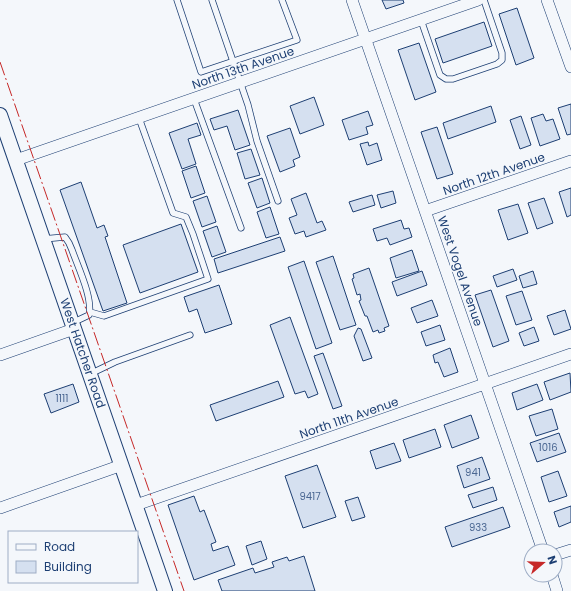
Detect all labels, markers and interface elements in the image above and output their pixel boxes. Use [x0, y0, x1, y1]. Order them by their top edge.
street label: North 13th Avenue [189, 42, 296, 93]
street label: North 12th Avenue [441, 148, 547, 199]
street label: West Vogel Avenue [434, 213, 487, 328]
street label: West Hatcher Road [56, 296, 110, 410]
house number: 1111 [56, 391, 68, 406]
street label: North 11th Avenue [297, 393, 401, 442]
house number: 1016 [538, 440, 558, 455]
house number: 941 [465, 465, 481, 480]
house number: 9417 [299, 489, 321, 504]
house number: 933 [469, 520, 487, 535]
legend [8, 531, 138, 583]
text: Road [44, 538, 75, 555]
north arrow [523, 543, 563, 583]
text: N [544, 553, 561, 566]
text: Building [44, 558, 92, 575]

